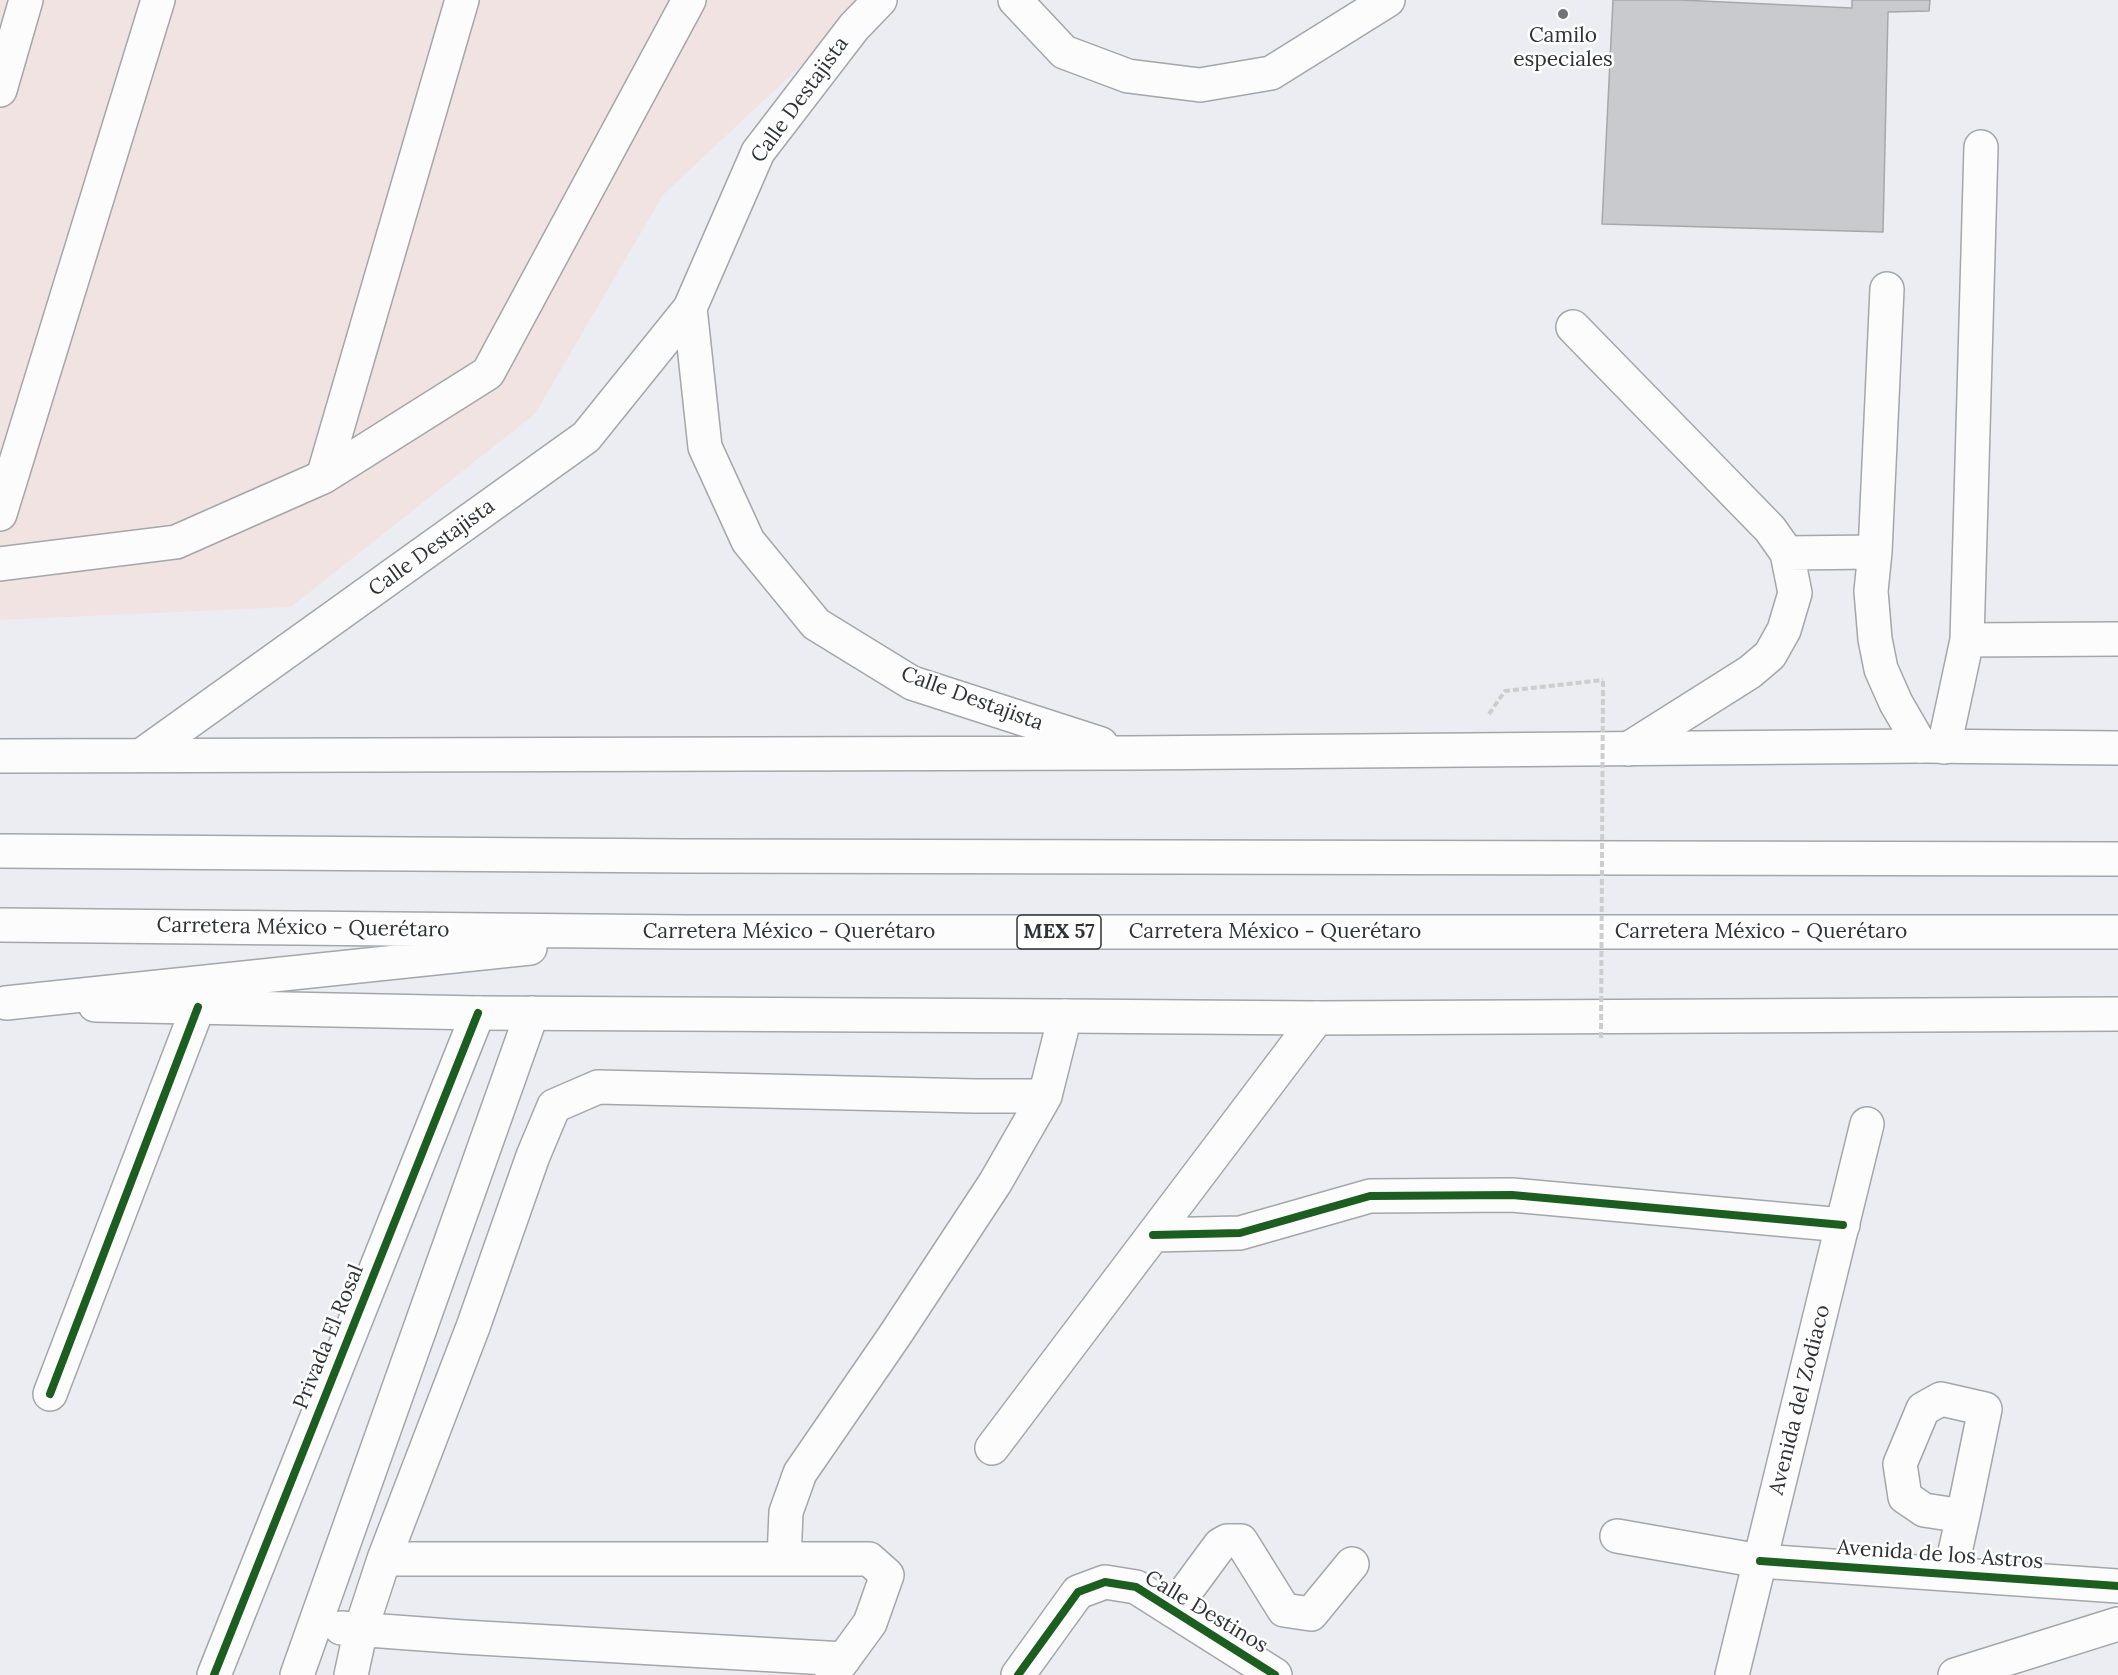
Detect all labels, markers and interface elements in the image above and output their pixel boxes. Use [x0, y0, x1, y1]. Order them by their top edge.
marker: Camilo especiales [1556, 7, 1570, 21]
place label: Camilo especiales [1513, 23, 1613, 73]
street label: Calle Destajista [746, 32, 854, 168]
street label: Calle Destajista [364, 494, 500, 602]
street label: Calle Destajista [897, 662, 1047, 736]
street label: Carretera México - Querétaro [156, 913, 450, 943]
road number: MEX 57 [1017, 915, 1101, 949]
street label: Carretera México - Querétaro [643, 919, 935, 945]
street label: Carretera México - Querétaro [1129, 919, 1421, 945]
street label: Carretera México - Querétaro [1615, 919, 1907, 945]
street label: Privada El Rosal [289, 1261, 369, 1413]
street label: Avenida del Zodiaco [1764, 1302, 1836, 1498]
street label: Avenida de los Astros [1836, 1535, 2044, 1575]
street label: Calle Destinos [1140, 1565, 1272, 1659]

